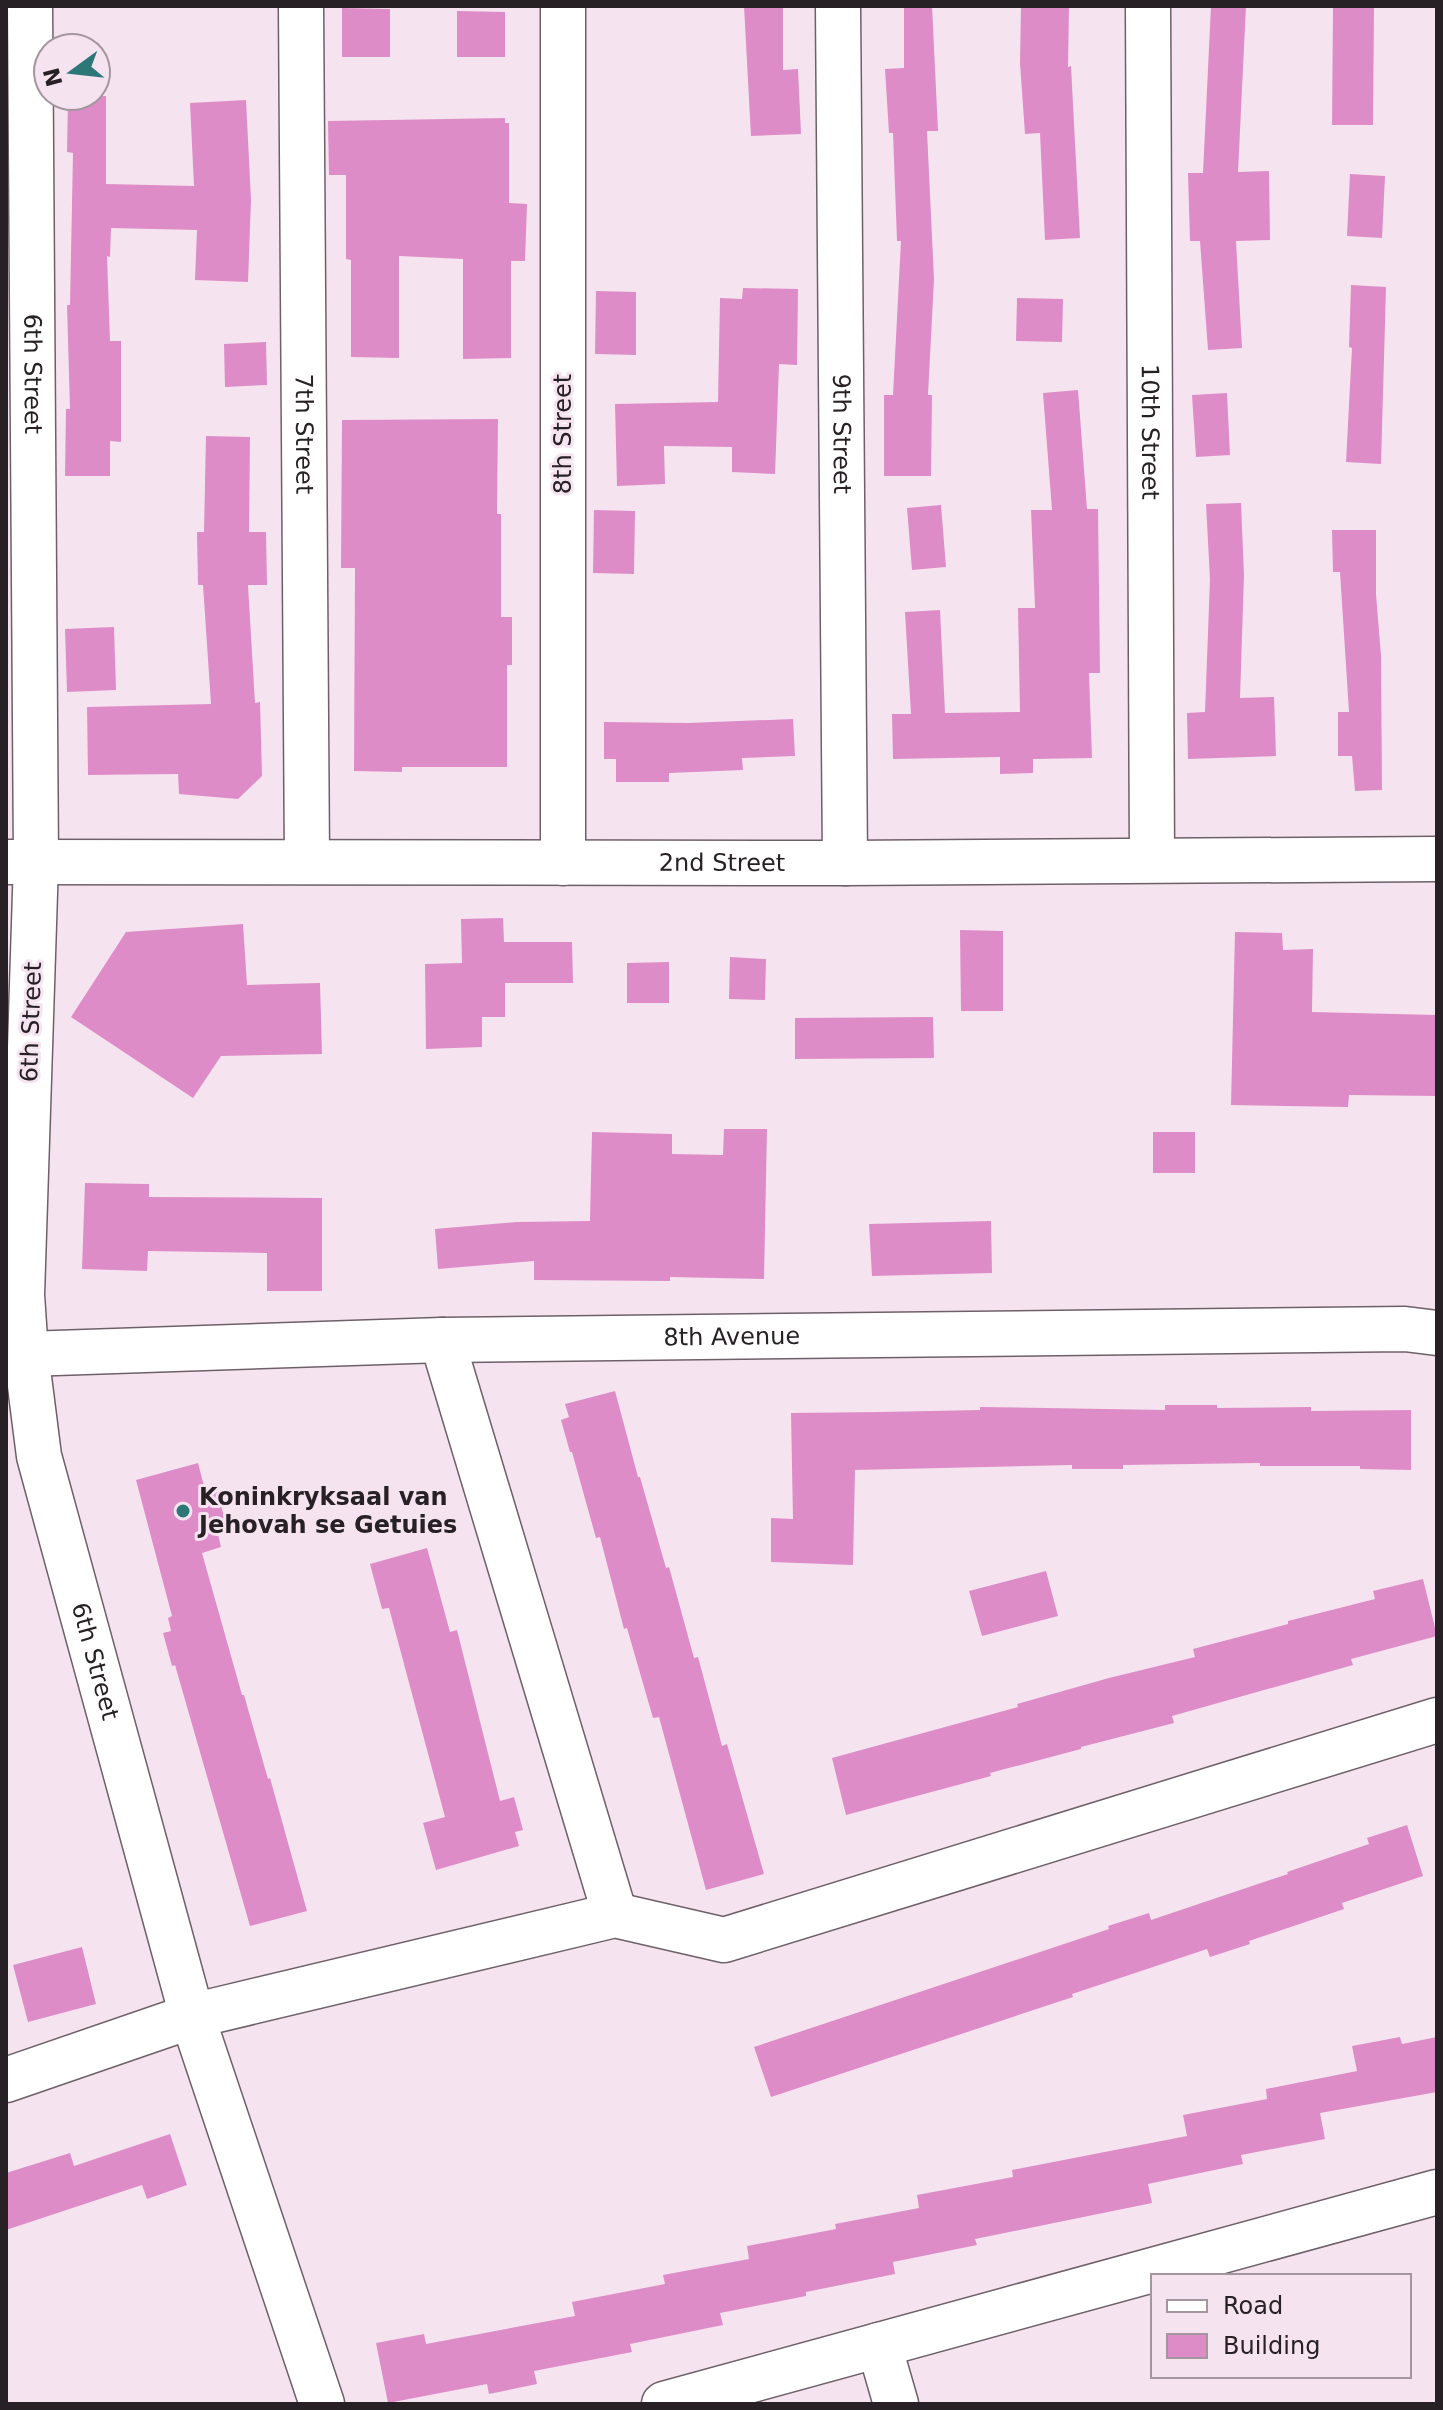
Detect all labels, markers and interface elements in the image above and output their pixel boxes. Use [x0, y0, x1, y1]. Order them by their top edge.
north arrow [32, 32, 112, 112]
text: N [39, 65, 68, 89]
street label: 6th Street [18, 314, 47, 434]
street label: 10th Street [1136, 364, 1164, 500]
street label: 7th Street [290, 374, 318, 494]
street label: 8th Street [549, 374, 577, 494]
street label: 9th Street [827, 374, 856, 494]
street label: 2nd Street [659, 849, 785, 877]
street label: 6th Street [15, 961, 47, 1083]
street label: 8th Avenue [663, 1322, 800, 1351]
place label: Koninkryksaal van Jehovah se Getuies [197, 1483, 457, 1539]
marker: Koninkryksaal van Jehovah se Getuies [174, 1502, 192, 1520]
street label: 6th Street [66, 1599, 124, 1723]
legend [1151, 2274, 1411, 2378]
text: Road [1223, 2292, 1283, 2320]
text: Building [1223, 2332, 1320, 2360]

